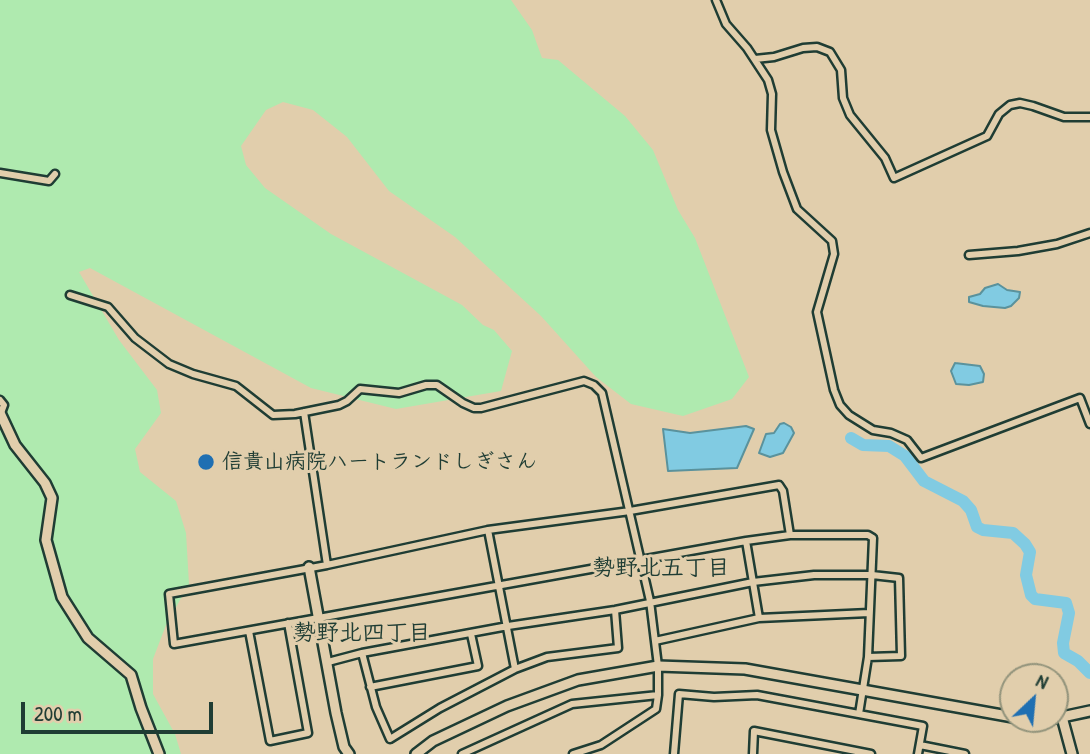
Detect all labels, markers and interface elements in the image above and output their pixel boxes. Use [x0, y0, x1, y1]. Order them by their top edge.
place label: 信貴山病院ハートランドしぎさん [222, 449, 537, 475]
marker: 信貴山病院ハートランドしぎさん [196, 452, 216, 472]
district label: 勢野北五丁目 [592, 555, 730, 583]
district label: 勢野北四丁目 [293, 620, 431, 648]
north arrow [999, 663, 1069, 733]
text: N [1032, 667, 1053, 695]
scale bar [24, 688, 217, 732]
text: 200 m [34, 699, 82, 728]

